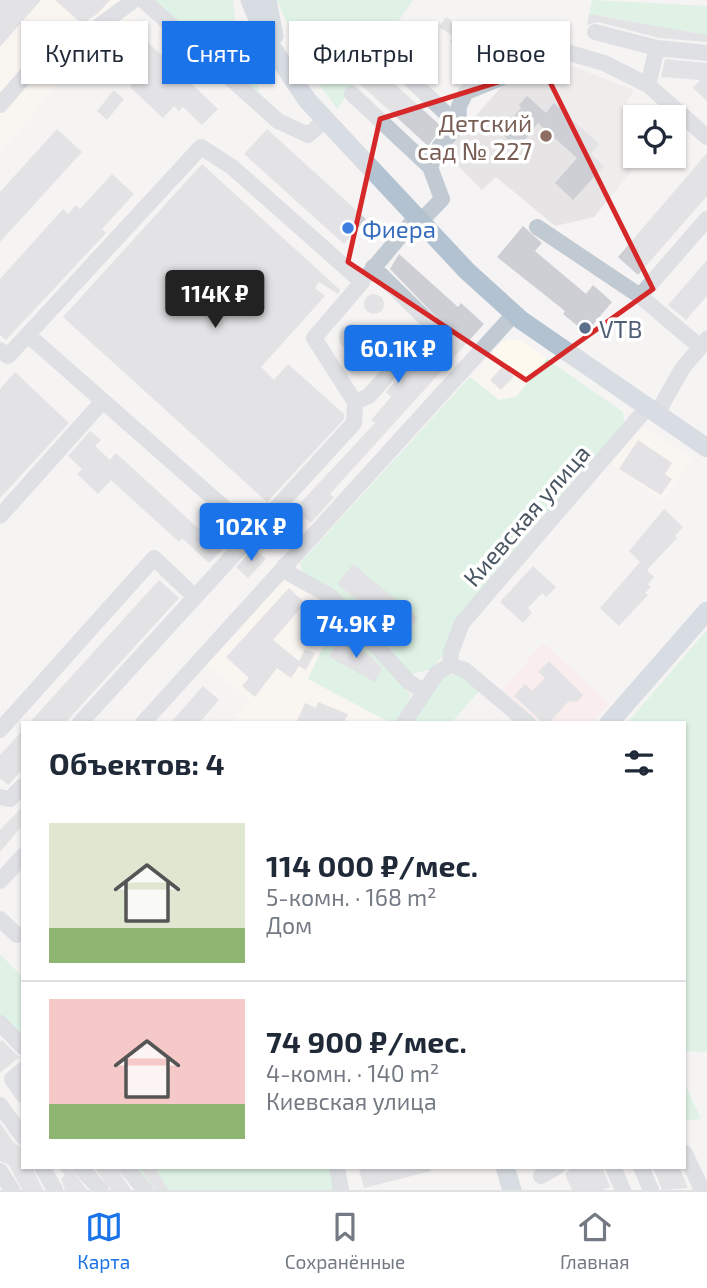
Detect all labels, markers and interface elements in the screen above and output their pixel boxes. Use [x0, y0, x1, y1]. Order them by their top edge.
chip: Купить [21, 21, 148, 84]
chip: Снять [162, 21, 275, 84]
chip: Фильтры [289, 21, 438, 84]
chip: Новое [452, 21, 570, 84]
map controls [623, 105, 686, 168]
button: locate [623, 105, 686, 168]
place label: Детский сад № 227 [417, 108, 532, 165]
marker: Детский сад № 227 [538, 128, 554, 144]
place label: Фиера [362, 214, 436, 243]
marker: Фиера [340, 220, 356, 236]
pin: 114K ₽ [158, 270, 272, 330]
text: 114K ₽ [181, 279, 249, 307]
place label: VTB [599, 314, 642, 343]
marker: VTB [577, 320, 593, 336]
pin: 60.1K ₽ [333, 326, 463, 385]
text: 60.1K ₽ [360, 334, 436, 362]
street label: Киевская улица [457, 438, 596, 592]
pin: 102K ₽ [194, 504, 308, 563]
text: 102K ₽ [216, 512, 286, 540]
pin: 74.9K ₽ [291, 600, 421, 660]
text: 74.9K ₽ [317, 609, 395, 637]
icon: filters [620, 744, 658, 782]
text: Объектов: 4 [49, 745, 225, 781]
text: 114 000 ₽/мес. [266, 847, 478, 883]
icon: home [105, 851, 189, 935]
text: 5-комн. · 168 m² [266, 883, 437, 911]
text: Дом [266, 911, 312, 939]
text: 74 900 ₽/мес. [266, 1023, 467, 1059]
icon: home [105, 1027, 189, 1111]
text: 4-комн. · 140 m² [266, 1059, 439, 1087]
text: Киевская улица [266, 1087, 437, 1115]
tab: Карта [77, 1208, 130, 1273]
tab: Сохранённые [285, 1208, 405, 1273]
tab: Главная [560, 1208, 630, 1273]

